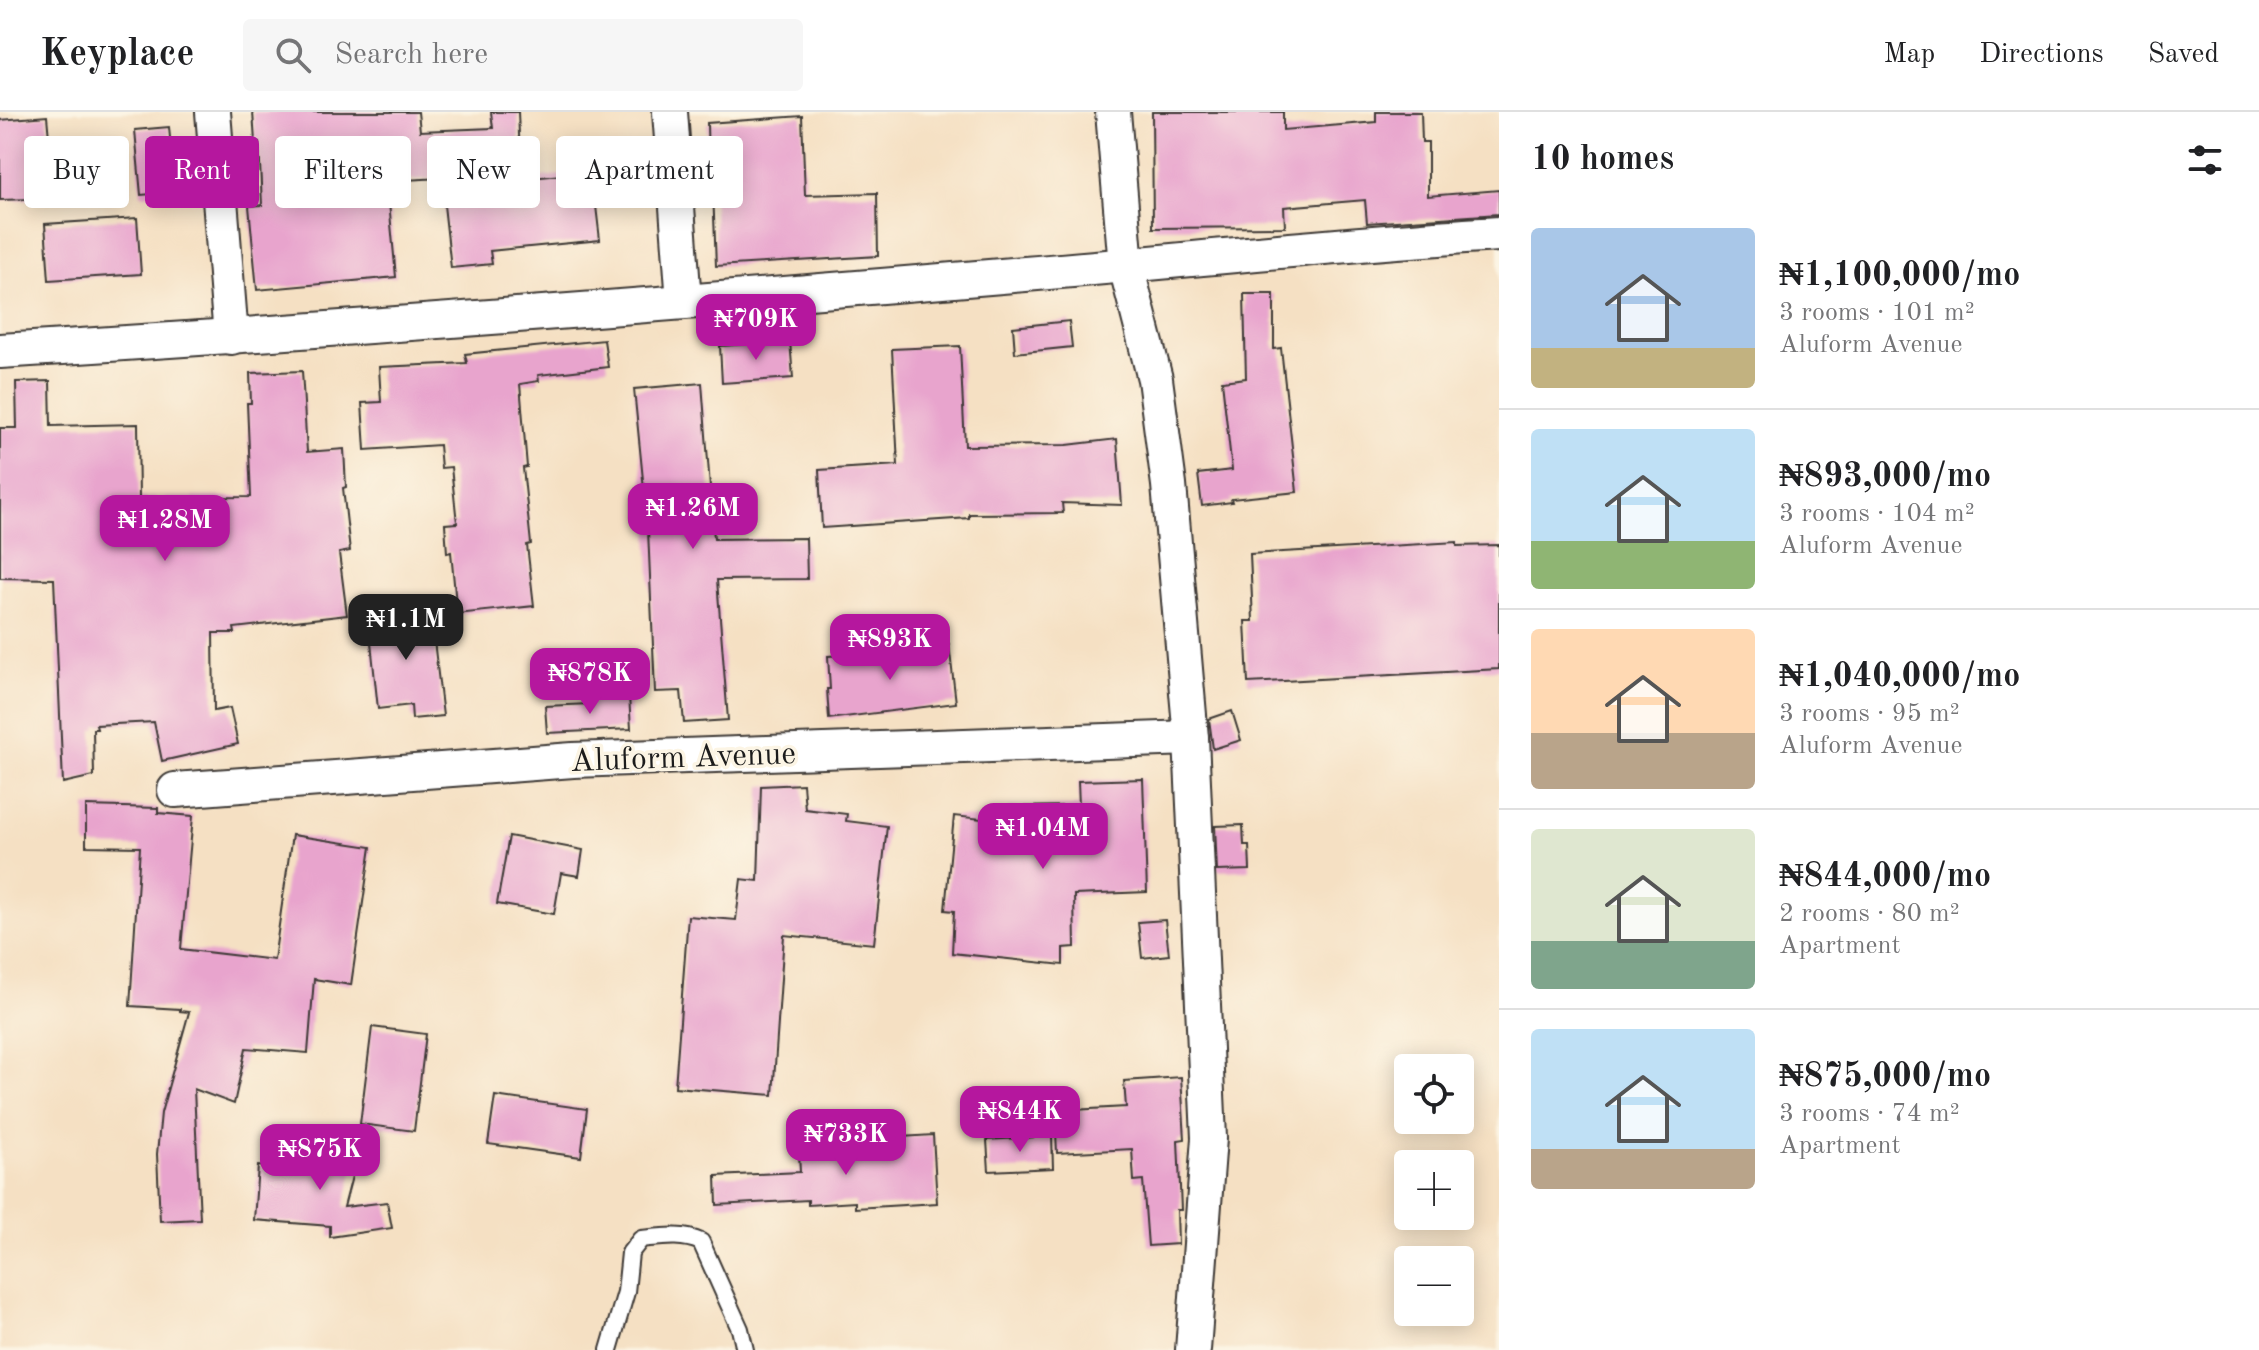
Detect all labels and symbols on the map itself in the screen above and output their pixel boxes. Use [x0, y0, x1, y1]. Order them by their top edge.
pin: ₦709K [700, 294, 812, 362]
pin: ₦1.26M [628, 483, 758, 551]
pin: ₦1.28M [100, 495, 230, 563]
pin: ₦1.1M [350, 594, 462, 662]
pin: ₦893K [834, 614, 946, 682]
pin: ₦878K [534, 648, 646, 716]
street label: Aluform Avenue [570, 739, 796, 779]
pin: ₦1.04M [978, 803, 1108, 871]
pin: ₦844K [964, 1086, 1076, 1154]
pin: ₦733K [790, 1109, 902, 1177]
pin: ₦875K [264, 1124, 376, 1192]

